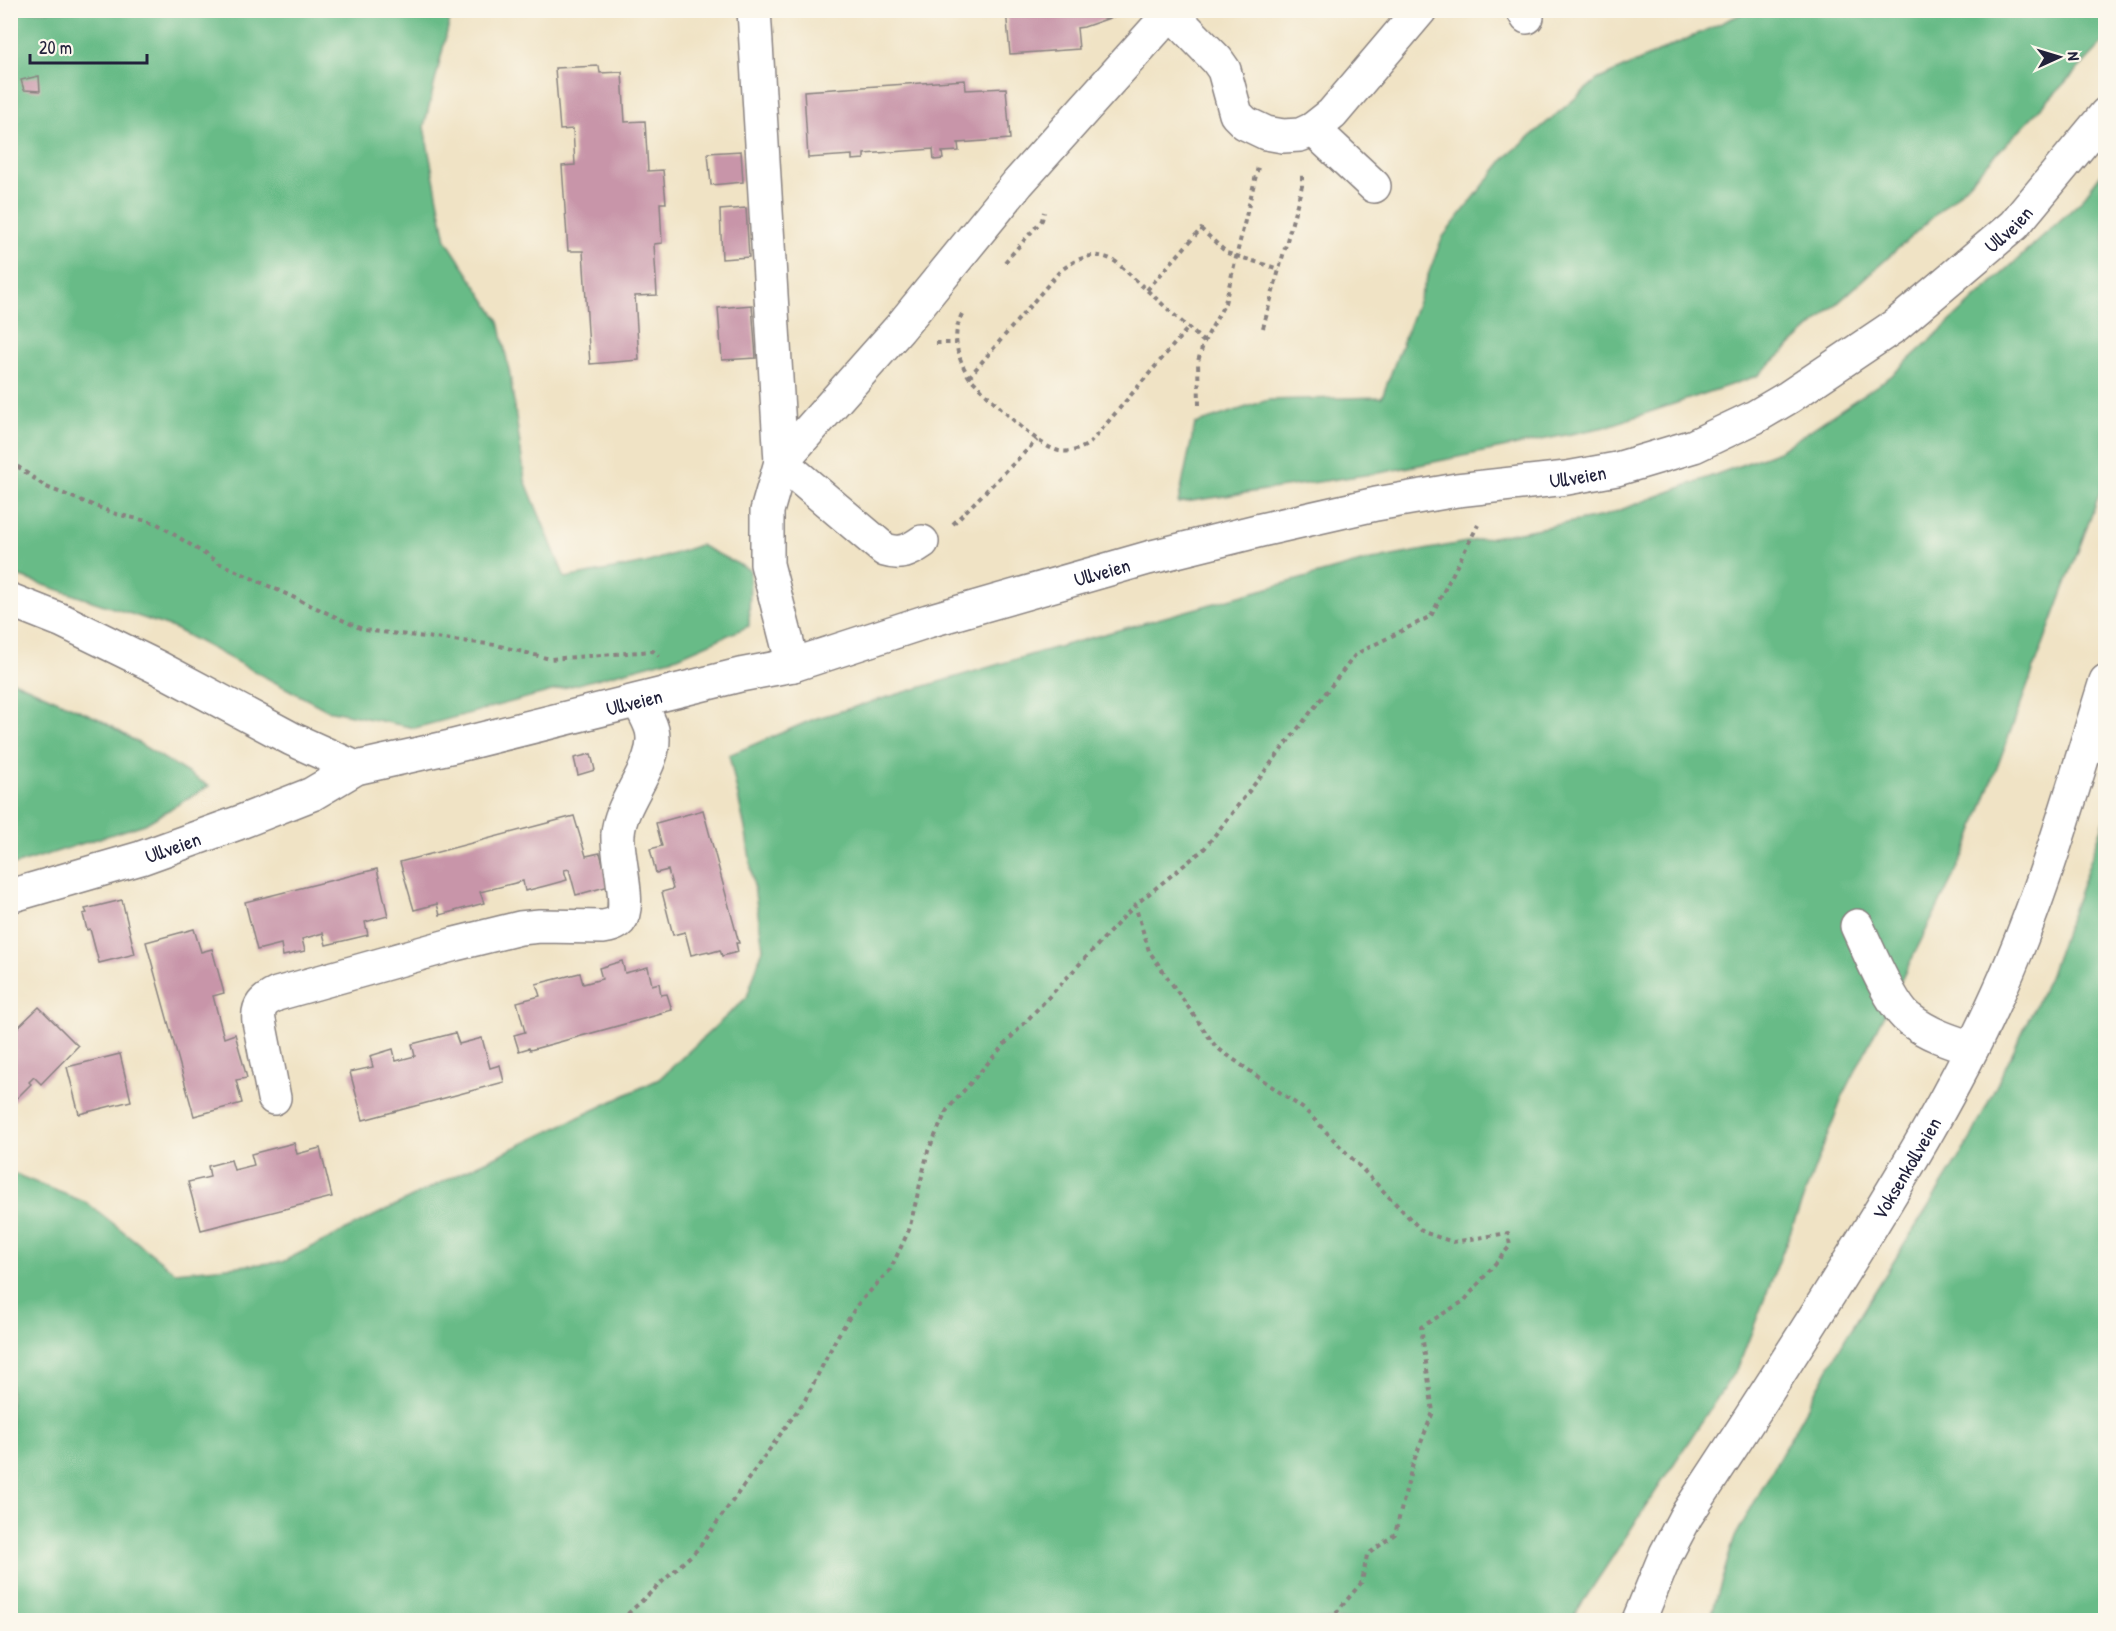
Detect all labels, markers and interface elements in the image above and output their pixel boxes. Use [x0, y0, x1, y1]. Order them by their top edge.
scale bar [30, 27, 147, 65]
north arrow [2029, 27, 2089, 87]
text: 20 m [39, 35, 72, 60]
text: N [2063, 51, 2085, 61]
street label: Ullveien [1978, 200, 2038, 258]
street label: Ullveien [1548, 458, 1608, 493]
street label: Ullveien [1071, 550, 1133, 592]
street label: Ullveien [603, 681, 665, 721]
street label: Ullveien [141, 824, 204, 869]
street label: Voksenkollveien [1865, 1112, 1947, 1224]

